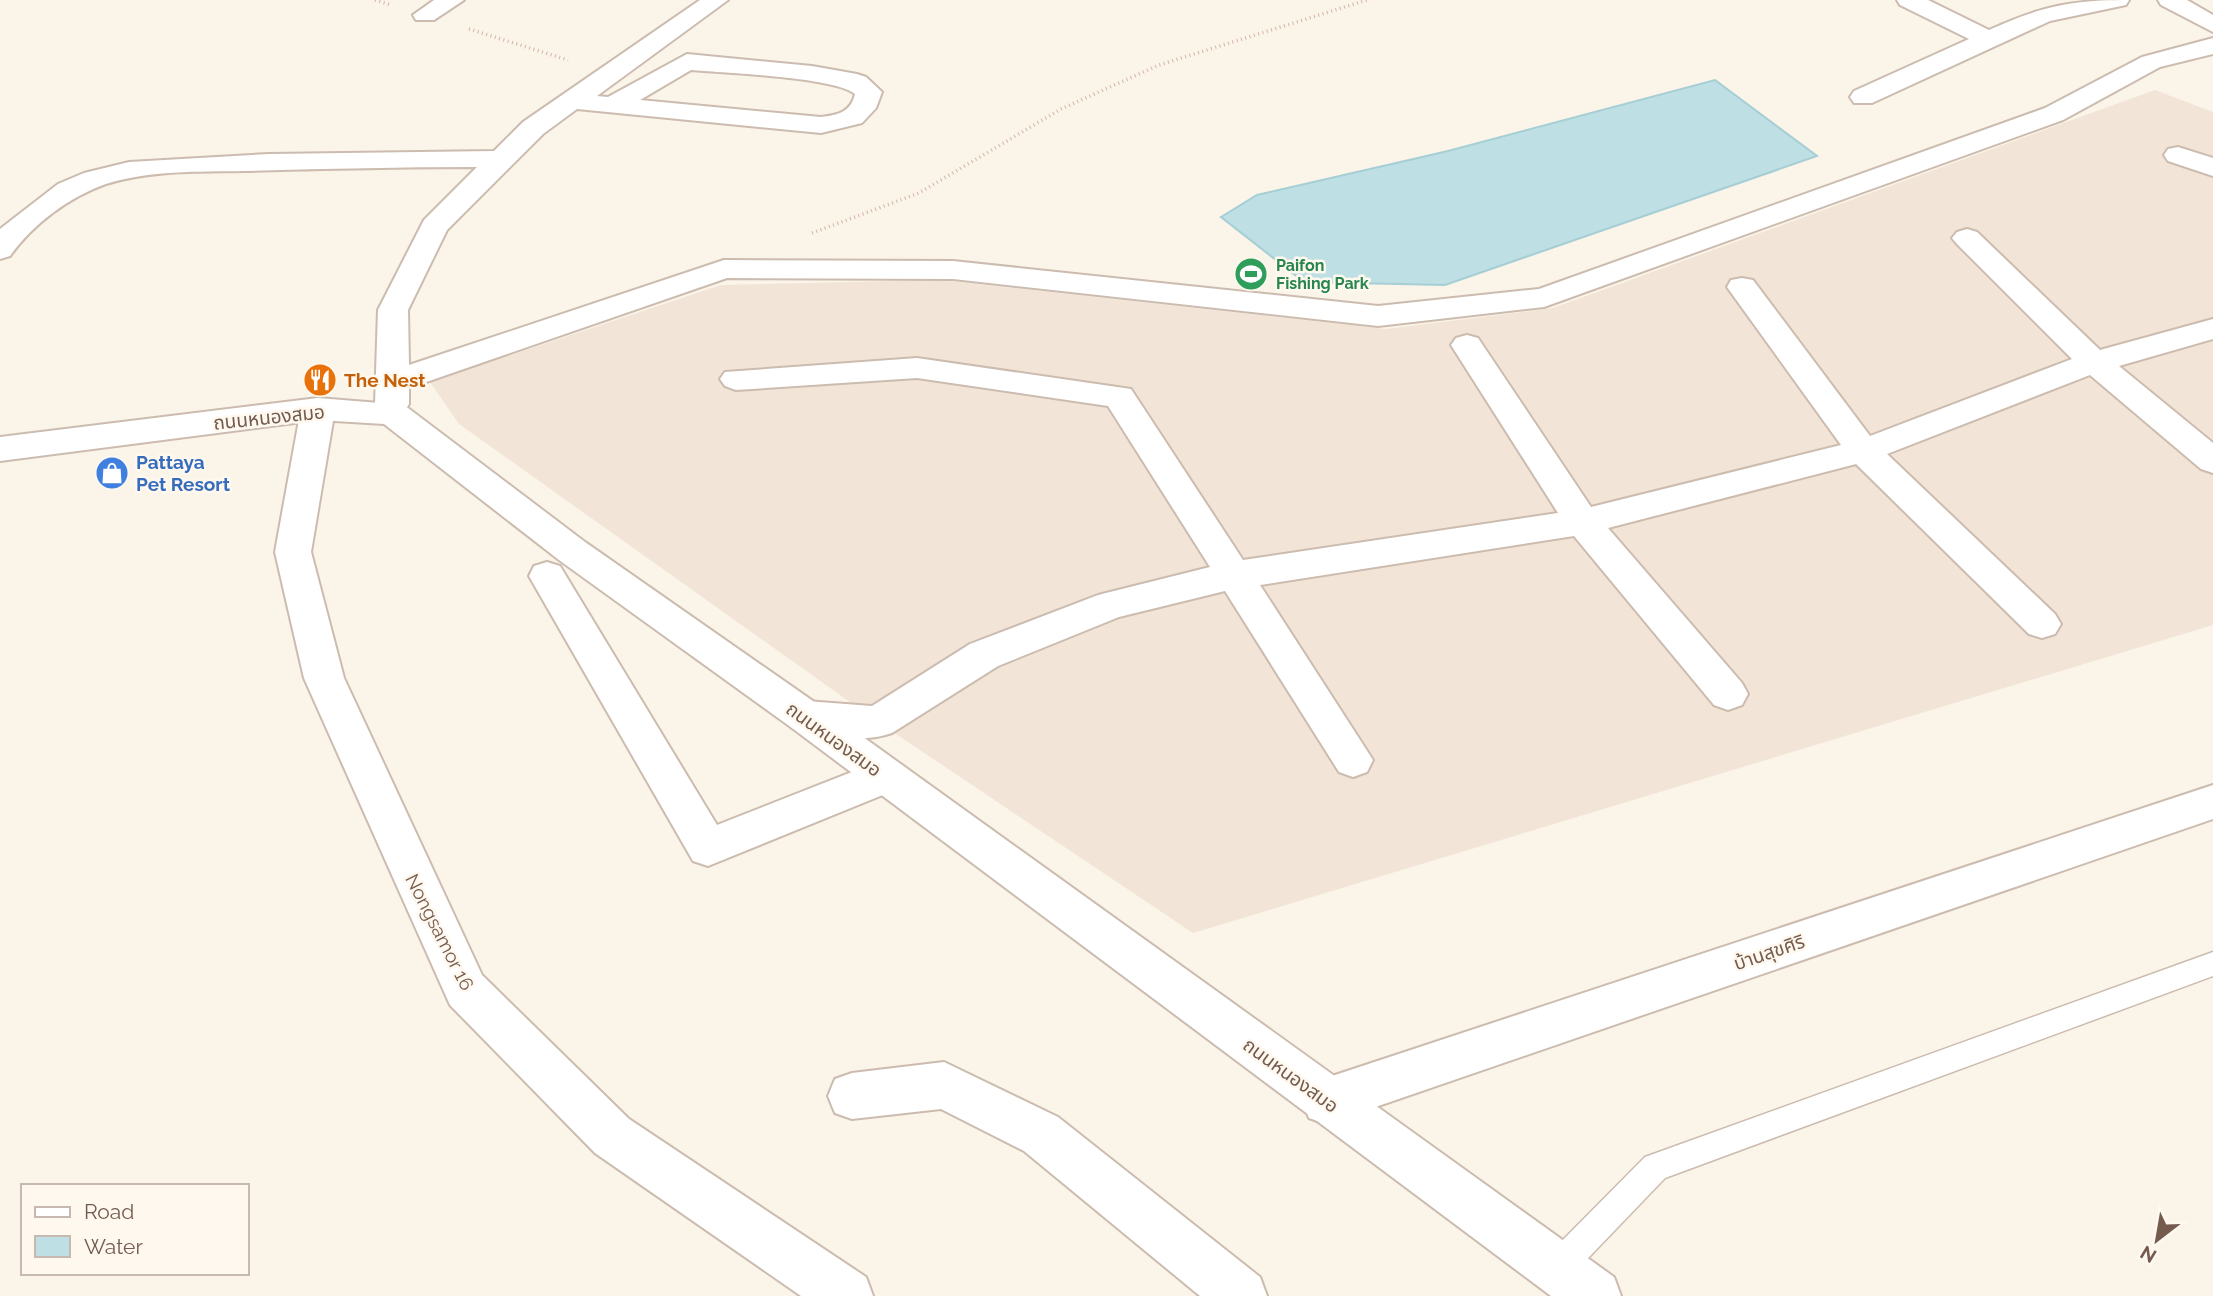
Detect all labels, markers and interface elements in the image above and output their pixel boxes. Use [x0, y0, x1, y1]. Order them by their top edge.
sports icon: Paifon Fishing Park [1232, 255, 1270, 293]
place label: Paifon Fishing Park [1276, 256, 1369, 293]
restaurant icon: The Nest [301, 361, 339, 399]
place label: The Nest [344, 369, 426, 391]
street label: ถนนหนองสมอ [212, 400, 326, 434]
place label: Pattaya Pet Resort [136, 451, 231, 495]
shop icon: Pattaya Pet Resort [93, 454, 131, 492]
street label: ถนนหนองสมอ [782, 697, 886, 781]
street label: Nongsamor 16 [401, 870, 479, 994]
street label: บ้านสุขศิริ [1731, 930, 1808, 975]
street label: ถนนหนองสมอ [1239, 1033, 1343, 1117]
legend [21, 1184, 248, 1275]
text: Road [84, 1199, 134, 1224]
north arrow [2122, 1205, 2192, 1275]
text: Water [84, 1234, 143, 1259]
text: N [2136, 1241, 2160, 1268]

